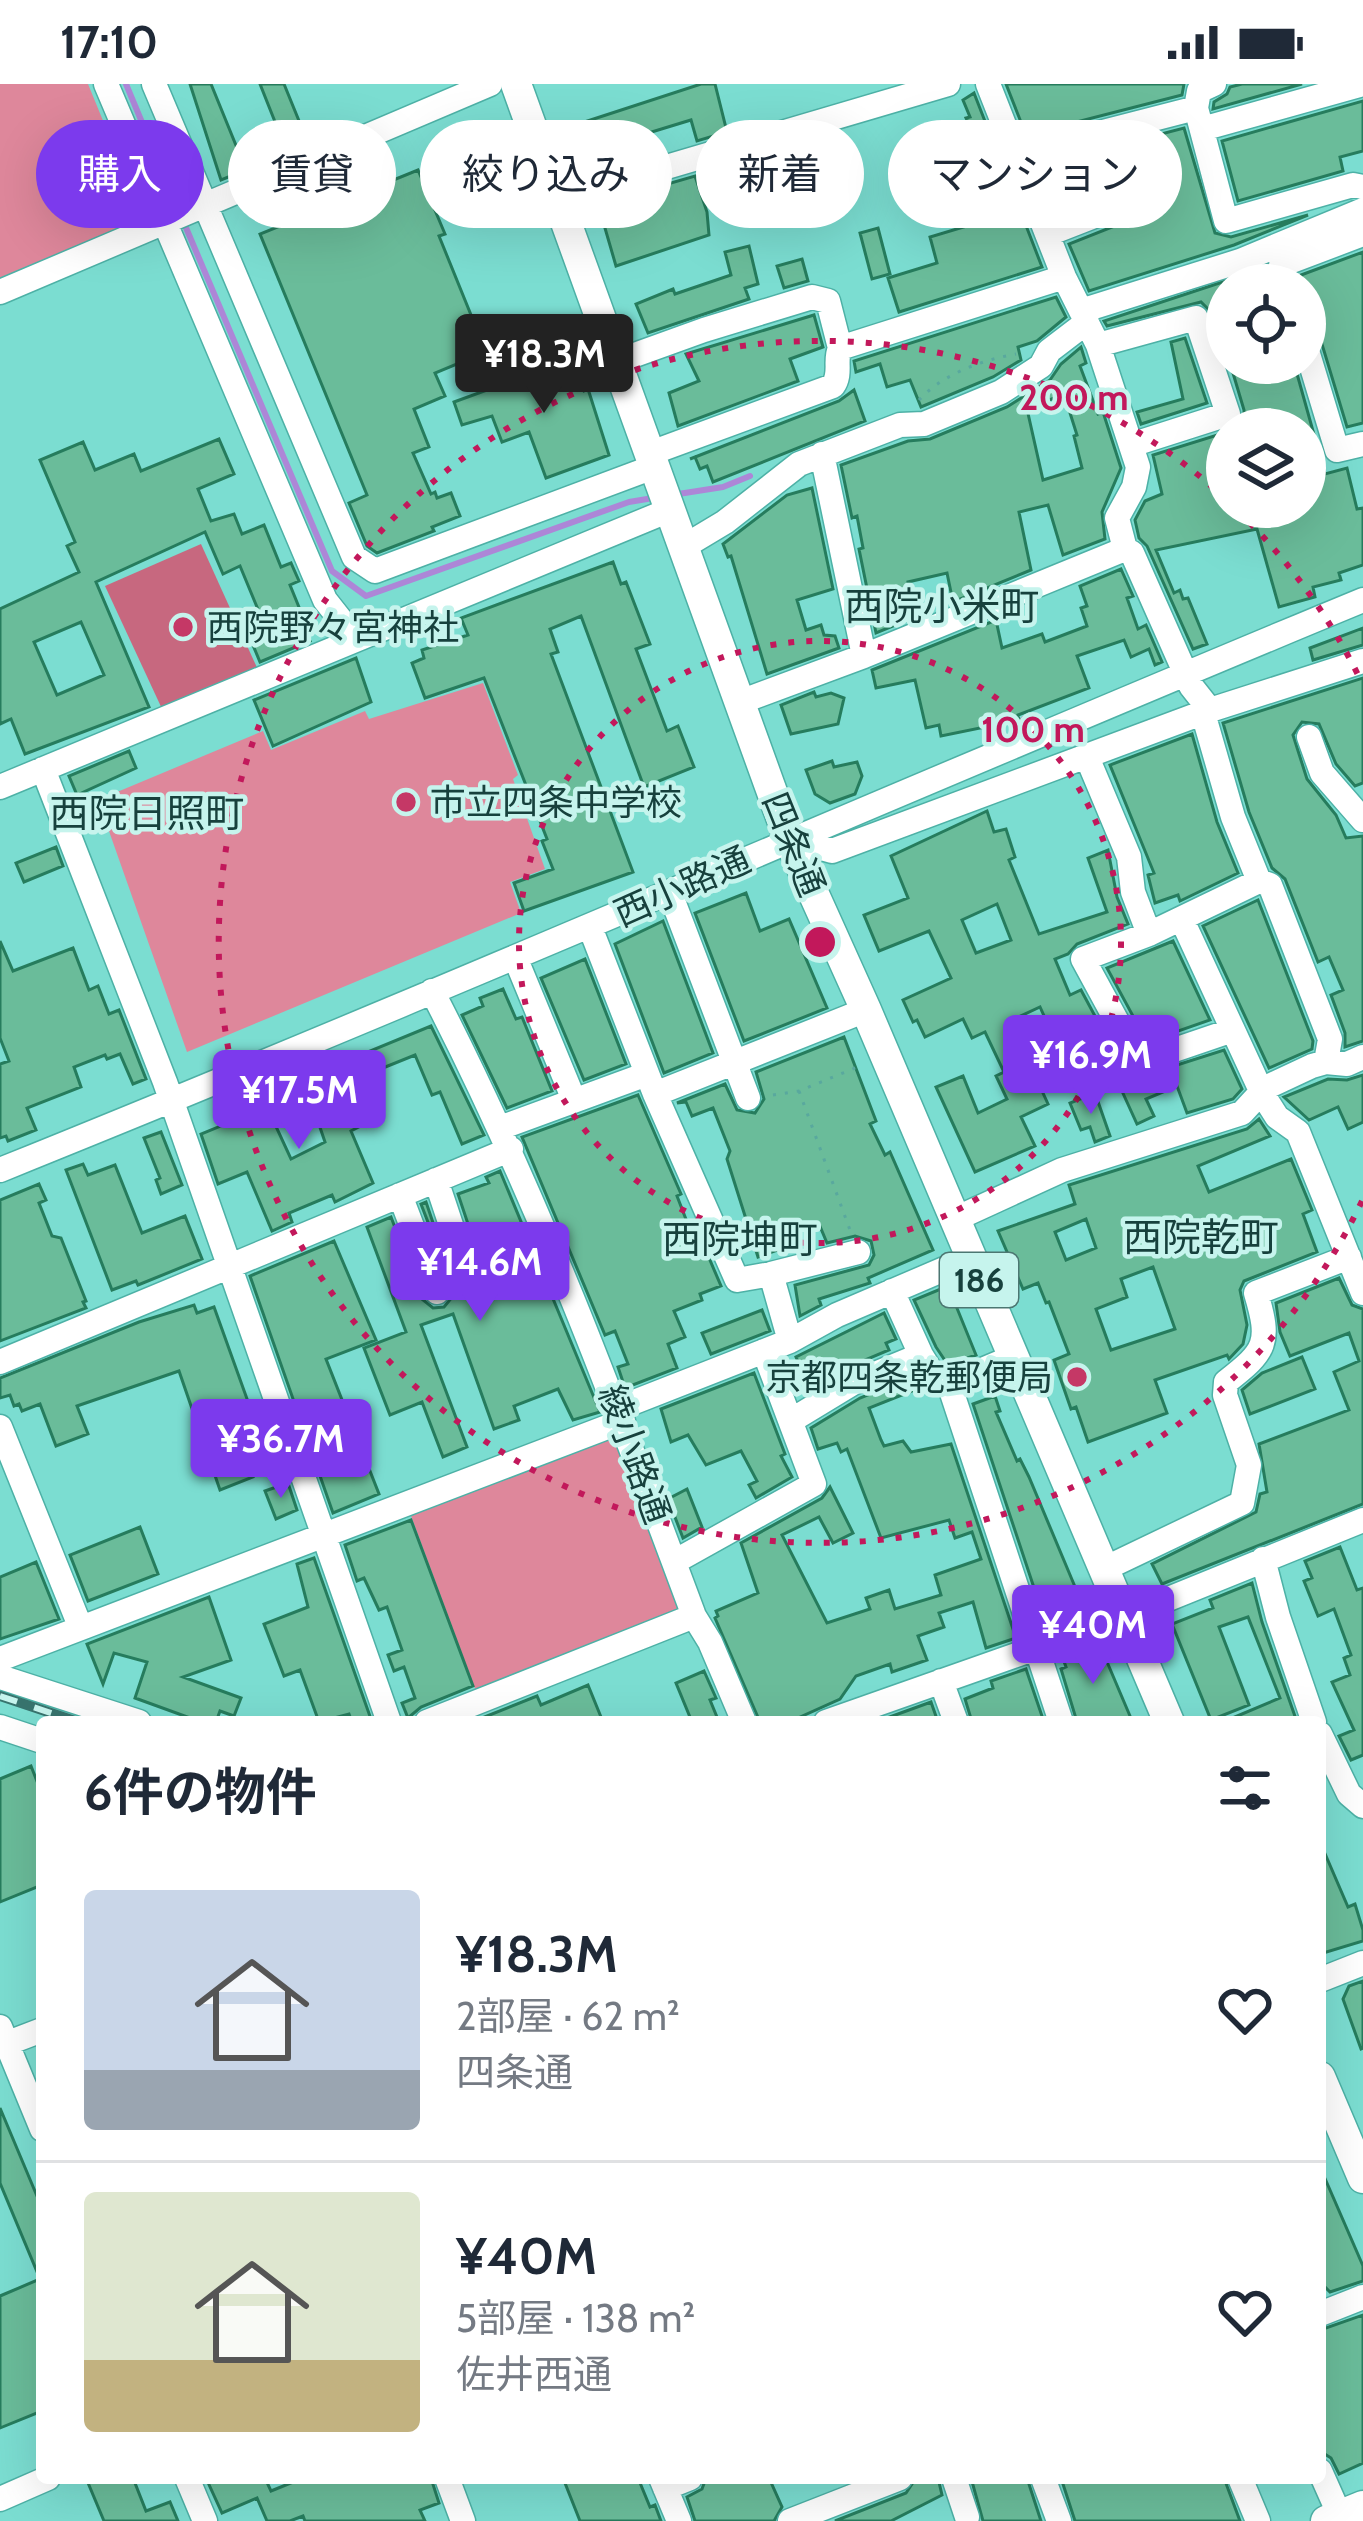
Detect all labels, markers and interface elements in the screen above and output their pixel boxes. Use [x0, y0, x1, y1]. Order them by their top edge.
text: 17:10 [60, 15, 158, 69]
chip: 購入 [36, 120, 204, 228]
chip: 賃貸 [228, 120, 396, 228]
chip: 絞り込み [420, 120, 672, 228]
chip: 新着 [696, 120, 864, 228]
chip: マンション [888, 120, 1182, 228]
map controls [1206, 264, 1326, 528]
button: locate [1206, 264, 1326, 384]
pin: ¥18.3M [446, 314, 642, 416]
text: ¥18.3M [482, 329, 606, 377]
text: 200 m [1019, 375, 1129, 419]
button: layers [1206, 408, 1326, 528]
district label: 西院小米町 [844, 582, 1040, 630]
place label: 西院野々宮神社 [207, 605, 459, 649]
marker: 西院野々宮神社 [170, 614, 196, 640]
text: 100 m [981, 707, 1085, 751]
place label: 市立四条中学校 [430, 780, 682, 824]
street label: 四条通 [753, 786, 835, 902]
district label: 西院日照町 [49, 789, 245, 837]
marker: 市立四条中学校 [393, 789, 419, 815]
street label: 西小路通 [607, 837, 757, 935]
centre of rings [799, 921, 841, 963]
pin: ¥16.9M [993, 1015, 1189, 1117]
text: ¥16.9M [1030, 1030, 1152, 1078]
pin: ¥17.5M [201, 1050, 397, 1152]
text: ¥17.5M [240, 1065, 358, 1113]
district label: 西院乾町 [1123, 1213, 1279, 1261]
district label: 西院坤町 [662, 1215, 818, 1263]
pin: ¥14.6M [382, 1222, 578, 1324]
text: ¥14.6M [417, 1237, 543, 1285]
road number: 186 [940, 1253, 1018, 1307]
place label: 京都四条乾郵便局 [765, 1355, 1053, 1399]
marker: 京都四条乾郵便局 [1064, 1364, 1090, 1390]
street label: 綾小路通 [590, 1379, 680, 1529]
pin: ¥36.7M [183, 1399, 379, 1501]
text: ¥36.7M [218, 1414, 344, 1462]
pin: ¥40M [1022, 1585, 1164, 1687]
text: ¥40M [1039, 1600, 1147, 1648]
icon: filters [1212, 1755, 1278, 1821]
text: 6件の物件 [84, 1761, 317, 1823]
text: ¥18.3M [456, 1923, 618, 1985]
icon: home [180, 1938, 324, 2082]
icon: heart [1212, 1977, 1278, 2043]
text: 2部屋 · 62 m² [456, 1992, 680, 2040]
text: 四条通 [456, 2048, 573, 2096]
text: ¥40M [456, 2225, 597, 2287]
icon: home [180, 2240, 324, 2384]
icon: heart [1212, 2279, 1278, 2345]
text: 5部屋 · 138 m² [456, 2294, 695, 2342]
text: 佐井西通 [456, 2350, 612, 2398]

